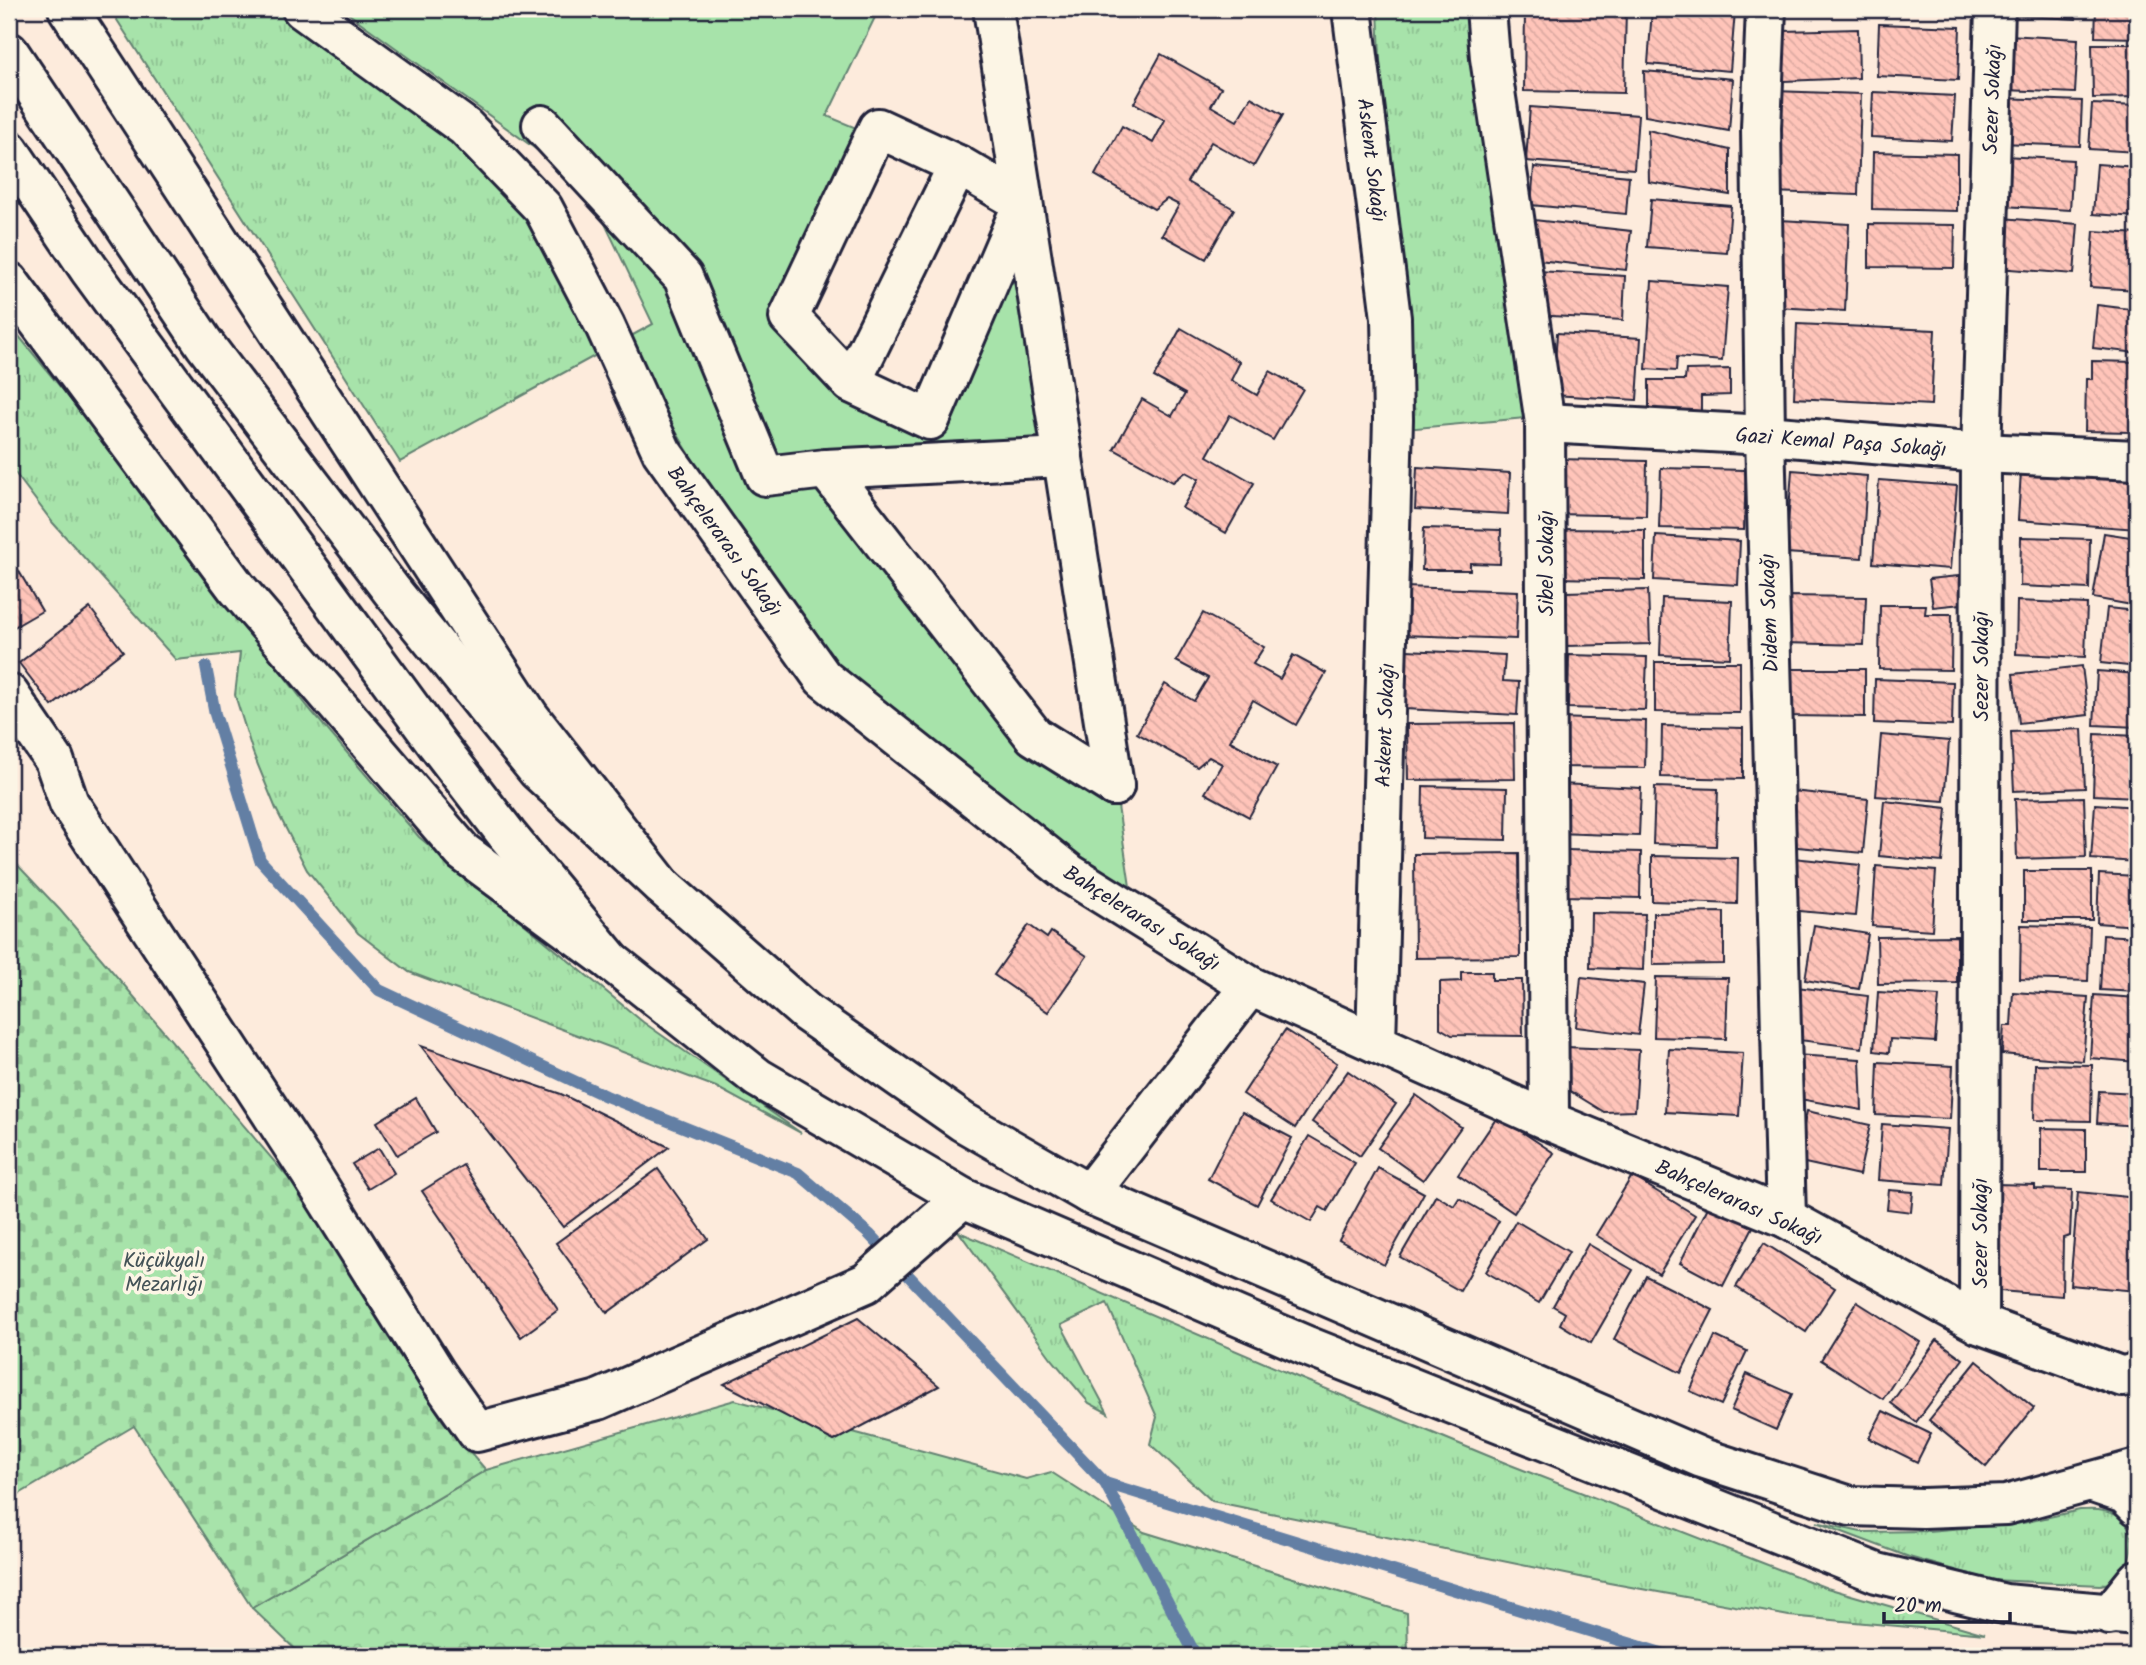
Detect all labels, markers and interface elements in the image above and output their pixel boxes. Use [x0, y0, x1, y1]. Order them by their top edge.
street label: Sezer Sokağı [1975, 43, 2012, 155]
street label: Askent Sokağı [1347, 96, 1394, 224]
street label: Gazi Kemal Paşa Sokağı [1734, 420, 1948, 467]
street label: Bahçelerarası Sokağı [658, 459, 790, 624]
street label: Sibel Sokağı [1531, 510, 1564, 616]
street label: Didem Sokağı [1752, 553, 1789, 673]
street label: Sezer Sokağı [1966, 611, 1999, 721]
street label: Askent Sokağı [1368, 662, 1405, 788]
street label: Bahçelerarası Sokağı [1056, 858, 1226, 981]
street label: Bahçelerarası Sokağı [1649, 1152, 1827, 1255]
street label: Sezer Sokağı [1965, 1178, 1998, 1288]
park label: Küçükyalı Mezarlığı [123, 1245, 205, 1302]
scale bar [1884, 1581, 2010, 1625]
text: 20 m [1894, 1590, 1942, 1623]

